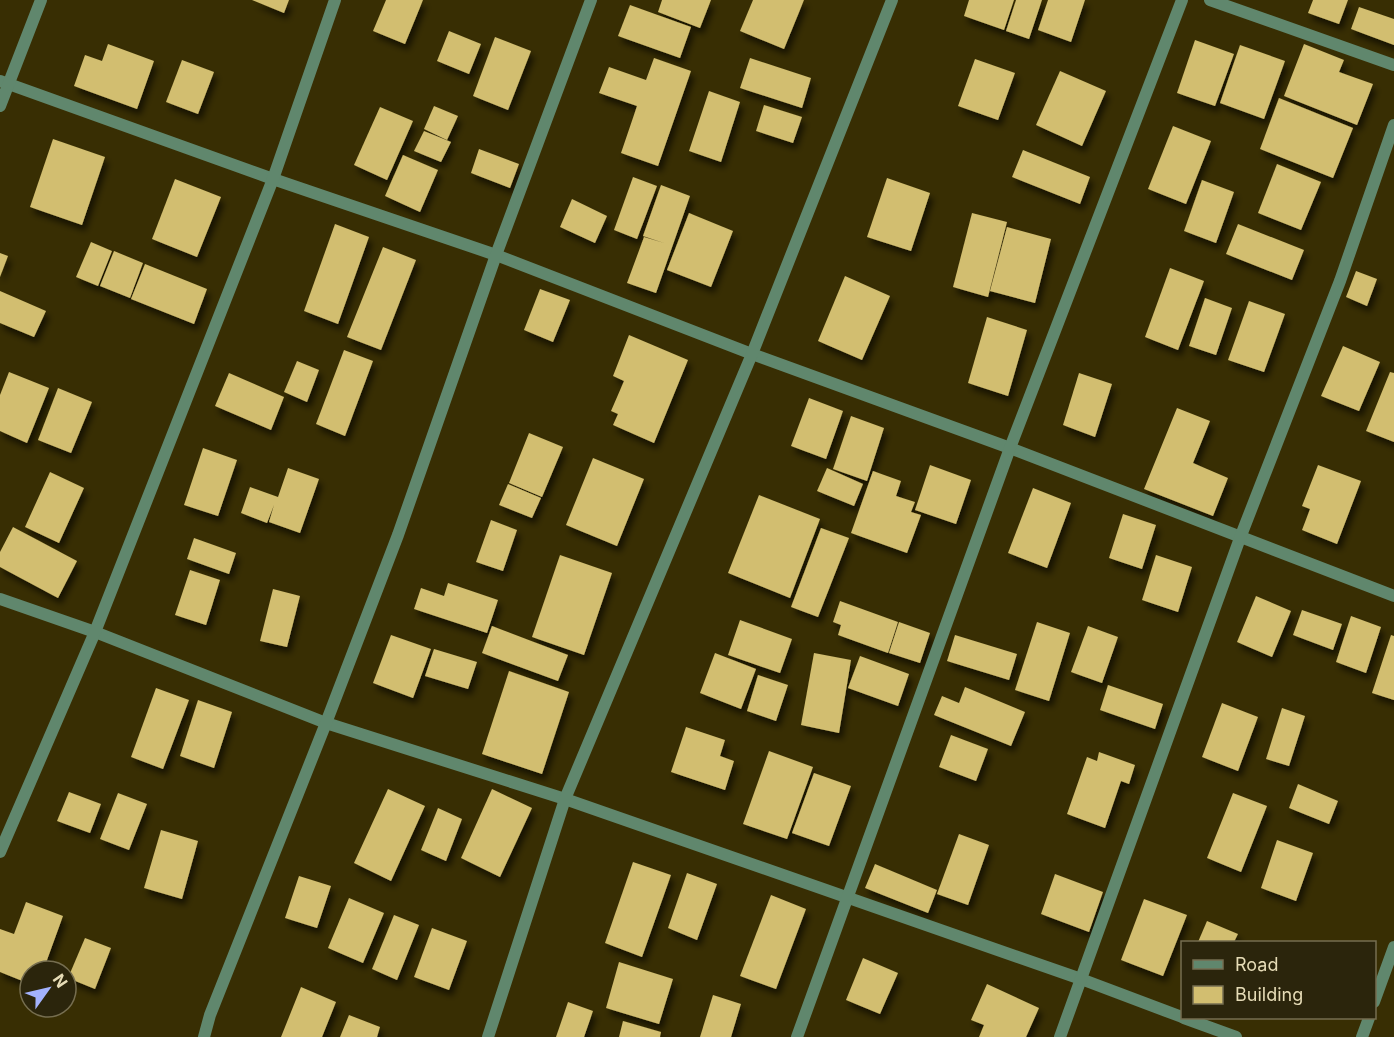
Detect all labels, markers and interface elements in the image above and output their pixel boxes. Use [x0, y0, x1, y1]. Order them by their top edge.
legend [1181, 941, 1376, 1019]
text: Road [1235, 954, 1278, 975]
north arrow [18, 959, 78, 1019]
text: N [49, 970, 72, 991]
text: Building [1235, 984, 1303, 1005]

